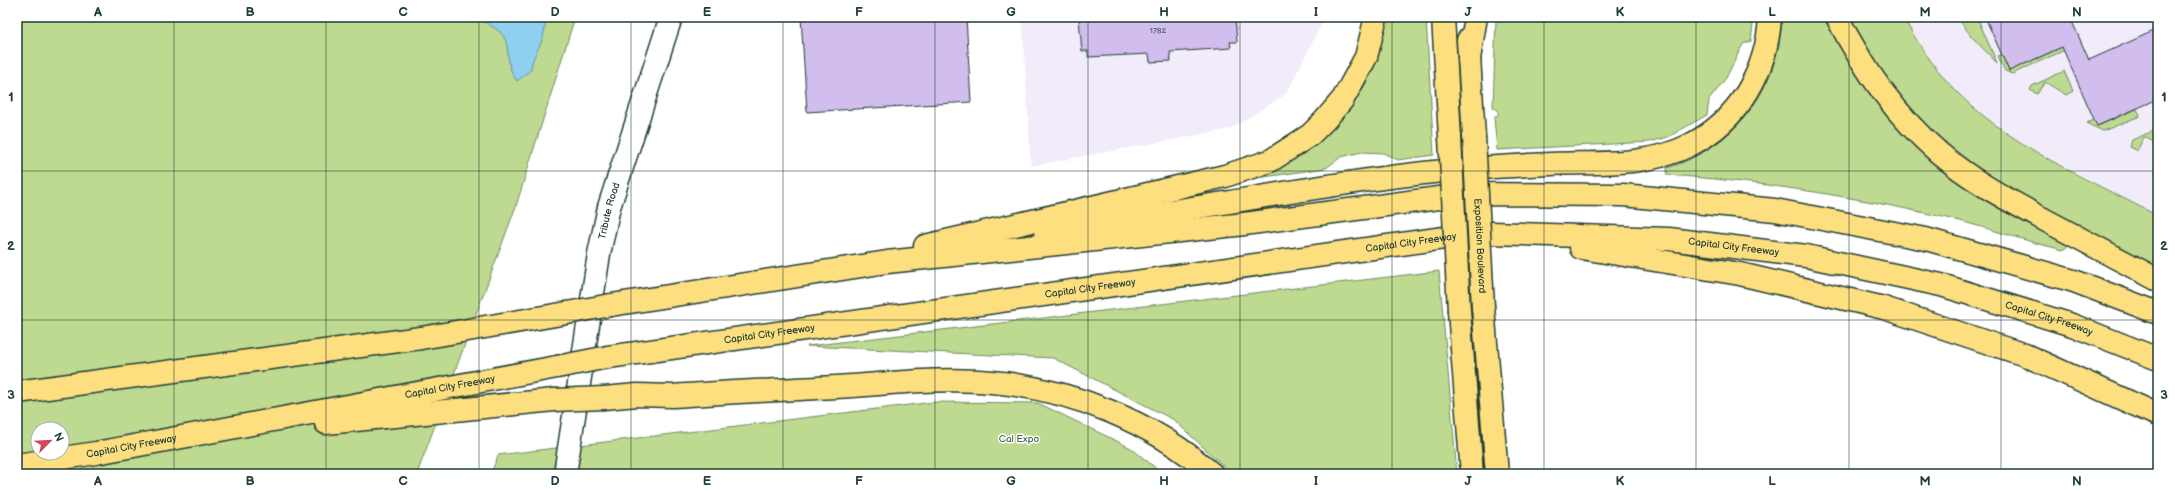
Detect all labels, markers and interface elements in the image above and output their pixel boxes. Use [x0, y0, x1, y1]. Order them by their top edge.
text: A [93, 4, 102, 20]
text: B [245, 4, 255, 20]
text: C [398, 4, 408, 20]
text: D [550, 4, 560, 20]
text: E [703, 4, 712, 20]
text: F [855, 4, 863, 20]
text: G [1006, 4, 1016, 20]
text: H [1159, 4, 1169, 20]
text: I [1314, 4, 1318, 20]
text: J [1464, 4, 1472, 20]
text: K [1616, 4, 1625, 20]
text: L [1768, 4, 1776, 20]
text: M [1919, 4, 1931, 20]
text: N [2072, 4, 2082, 20]
house number: 1782 [1150, 26, 1166, 35]
text: 1 [8, 89, 14, 105]
text: 1 [2161, 89, 2167, 105]
street label: Tribute Road [596, 181, 623, 240]
street label: Exposition Boulevard [1471, 198, 1488, 294]
street label: Capital City Freeway [1365, 230, 1458, 255]
street label: Capital City Freeway [1687, 235, 1780, 259]
text: 2 [7, 238, 15, 254]
text: 2 [2160, 238, 2168, 254]
street label: Capital City Freeway [1044, 276, 1137, 301]
street label: Capital City Freeway [2004, 299, 2095, 339]
street label: Capital City Freeway [723, 322, 816, 346]
street label: Capital City Freeway [404, 373, 497, 401]
text: 3 [7, 387, 15, 403]
text: 3 [2160, 387, 2168, 403]
north arrow [30, 421, 70, 461]
text: N [51, 431, 66, 444]
street label: Capital City Freeway [86, 432, 178, 460]
park label: Cal Expo [999, 433, 1040, 445]
text: A [93, 473, 102, 489]
text: B [245, 473, 255, 489]
text: C [398, 473, 408, 489]
text: D [550, 473, 560, 489]
text: E [703, 473, 712, 489]
text: F [855, 473, 863, 489]
text: G [1006, 473, 1016, 489]
text: H [1159, 473, 1169, 489]
text: I [1314, 473, 1318, 489]
text: J [1464, 473, 1472, 489]
text: K [1616, 473, 1625, 489]
text: L [1768, 473, 1776, 489]
text: M [1919, 473, 1931, 489]
text: N [2072, 473, 2082, 489]

